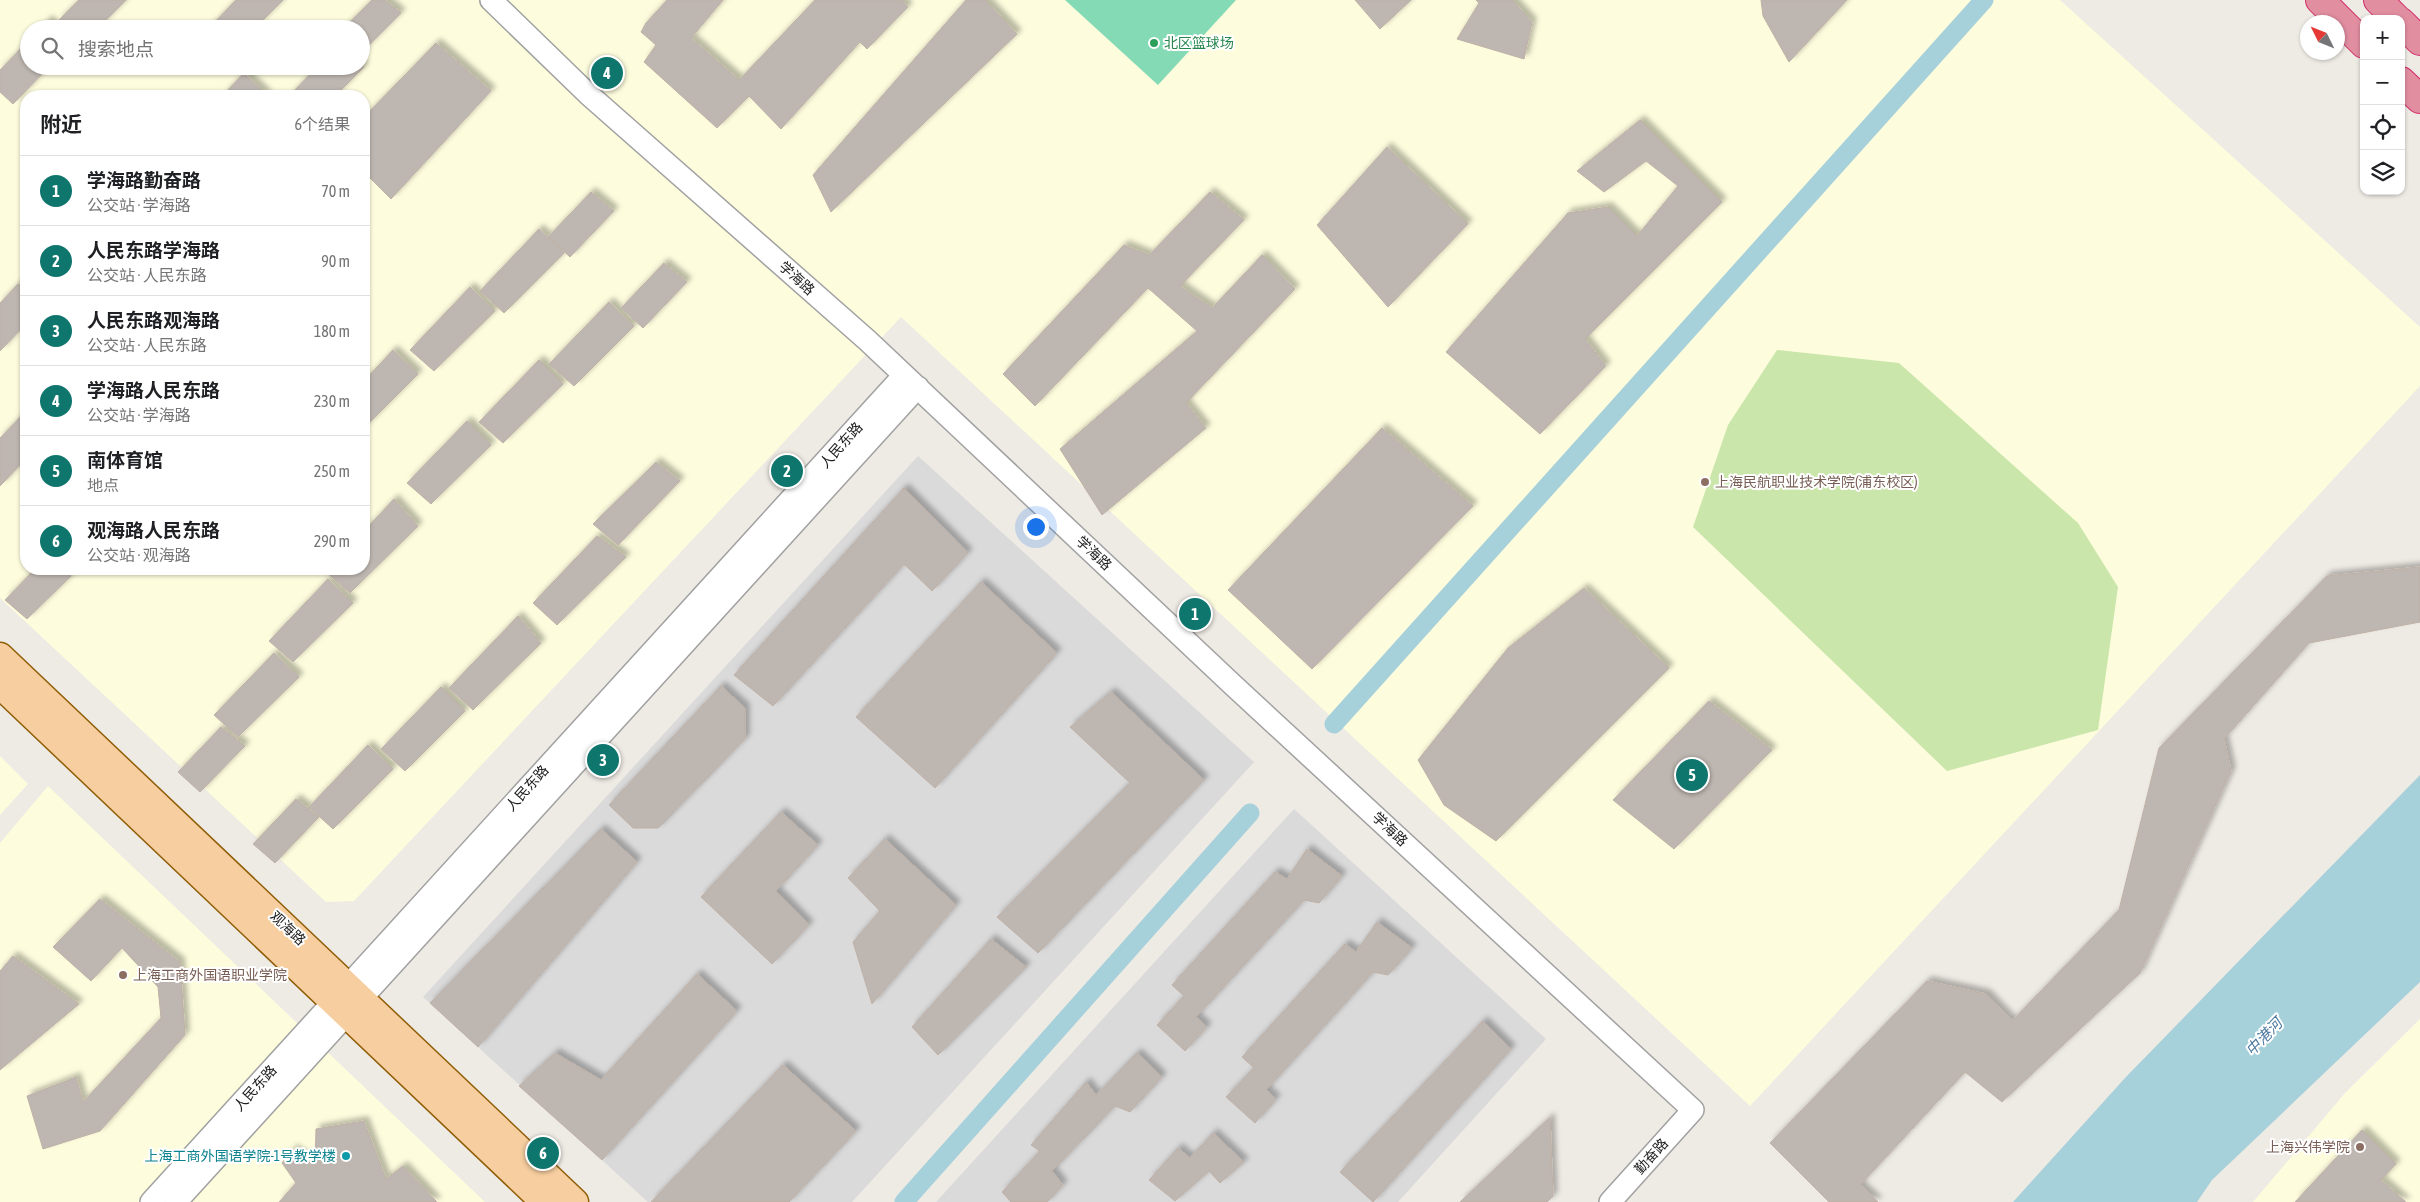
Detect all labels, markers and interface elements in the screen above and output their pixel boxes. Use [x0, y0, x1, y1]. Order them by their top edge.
north arrow [2300, 15, 2345, 60]
map controls [2360, 15, 2405, 195]
button: + [2360, 15, 2405, 60]
search box [20, 20, 370, 75]
icon: search [38, 34, 66, 62]
place label: 北区篮球场 [1164, 35, 1234, 51]
marker: 北区篮球场 [1148, 37, 1160, 49]
text: 搜索地点 [78, 38, 154, 60]
pin: 4 [591, 54, 623, 92]
button: − [2360, 60, 2405, 105]
button: locate [2360, 105, 2405, 150]
text: 附近 [40, 112, 82, 136]
text: 6个结果 [294, 115, 350, 133]
button: layers [2360, 150, 2405, 195]
text: 学海路勤奋路 [87, 169, 201, 191]
text: 1 [52, 182, 60, 200]
text: 70 m [321, 182, 350, 200]
text: 公交站 · 学海路 [87, 196, 191, 214]
text: 人民东路学海路 [87, 239, 220, 261]
text: 2 [52, 252, 60, 270]
text: 90 m [321, 252, 350, 270]
street label: 学海路 [776, 258, 818, 298]
text: 公交站 · 人民东路 [87, 266, 207, 284]
text: 人民东路观海路 [87, 309, 220, 331]
text: 3 [52, 322, 60, 340]
text: 180 m [314, 322, 350, 340]
text: 公交站 · 人民东路 [87, 336, 207, 354]
text: 学海路人民东路 [87, 379, 220, 401]
text: 4 [52, 392, 60, 410]
text: 230 m [314, 392, 350, 410]
text: 公交站 · 学海路 [87, 406, 191, 424]
street label: 人民东路 [816, 419, 866, 471]
text: 南体育馆 [87, 449, 163, 471]
pin: 2 [771, 452, 803, 490]
text: 5 [52, 462, 60, 480]
text: 250 m [314, 462, 350, 480]
place label: 上海民航职业技术学院(浦东校区) [1715, 474, 1918, 490]
text: 地点 [87, 476, 119, 494]
marker: 上海民航职业技术学院(浦东校区) [1699, 476, 1711, 488]
your location [1023, 514, 1049, 540]
text: 观海路人民东路 [87, 519, 220, 541]
text: 6 [52, 532, 60, 550]
text: 290 m [314, 532, 350, 550]
street label: 学海路 [1073, 533, 1115, 573]
text: 公交站 · 观海路 [87, 546, 191, 564]
pin: 1 [1179, 595, 1211, 633]
pin: 3 [587, 741, 619, 779]
pin: 5 [1676, 756, 1708, 794]
street label: 人民东路 [502, 762, 552, 814]
street label: 学海路 [1369, 809, 1411, 849]
street label: 观海路 [267, 908, 309, 948]
place label: 上海工商外国语职业学院 [133, 967, 287, 983]
marker: 上海工商外国语职业学院 [117, 969, 129, 981]
water label: 中港河 [2242, 1012, 2287, 1059]
street label: 人民东路 [230, 1062, 280, 1114]
pin: 6 [527, 1134, 559, 1172]
street label: 勤奋路 [1631, 1135, 1671, 1177]
place label: 上海兴伟学院 [2266, 1139, 2350, 1155]
marker: 上海兴伟学院 [2354, 1141, 2366, 1153]
place label: 上海工商外国语学院-1号教学楼 [145, 1148, 336, 1164]
marker: 上海工商外国语学院-1号教学楼 [340, 1150, 352, 1162]

